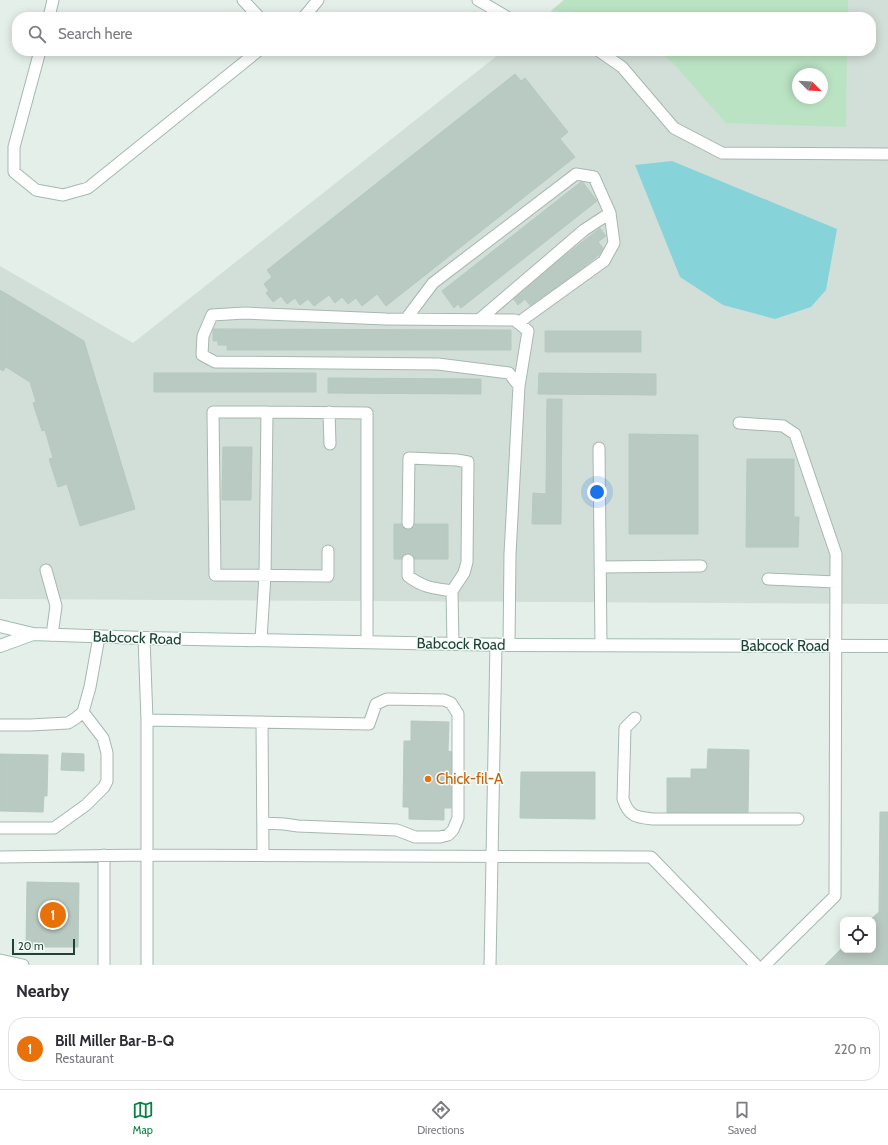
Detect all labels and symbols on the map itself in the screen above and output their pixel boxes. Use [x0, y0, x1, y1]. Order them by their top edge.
north arrow [792, 68, 828, 104]
your location [587, 482, 607, 502]
street label: Babcock Road [92, 627, 182, 649]
street label: Babcock Road [416, 634, 506, 654]
street label: Babcock Road [741, 637, 829, 655]
place label: Chick-fil-A [436, 770, 504, 788]
marker: Chick-fil-A [423, 774, 433, 784]
pin: 1 [40, 900, 66, 930]
scale bar [12, 937, 75, 956]

